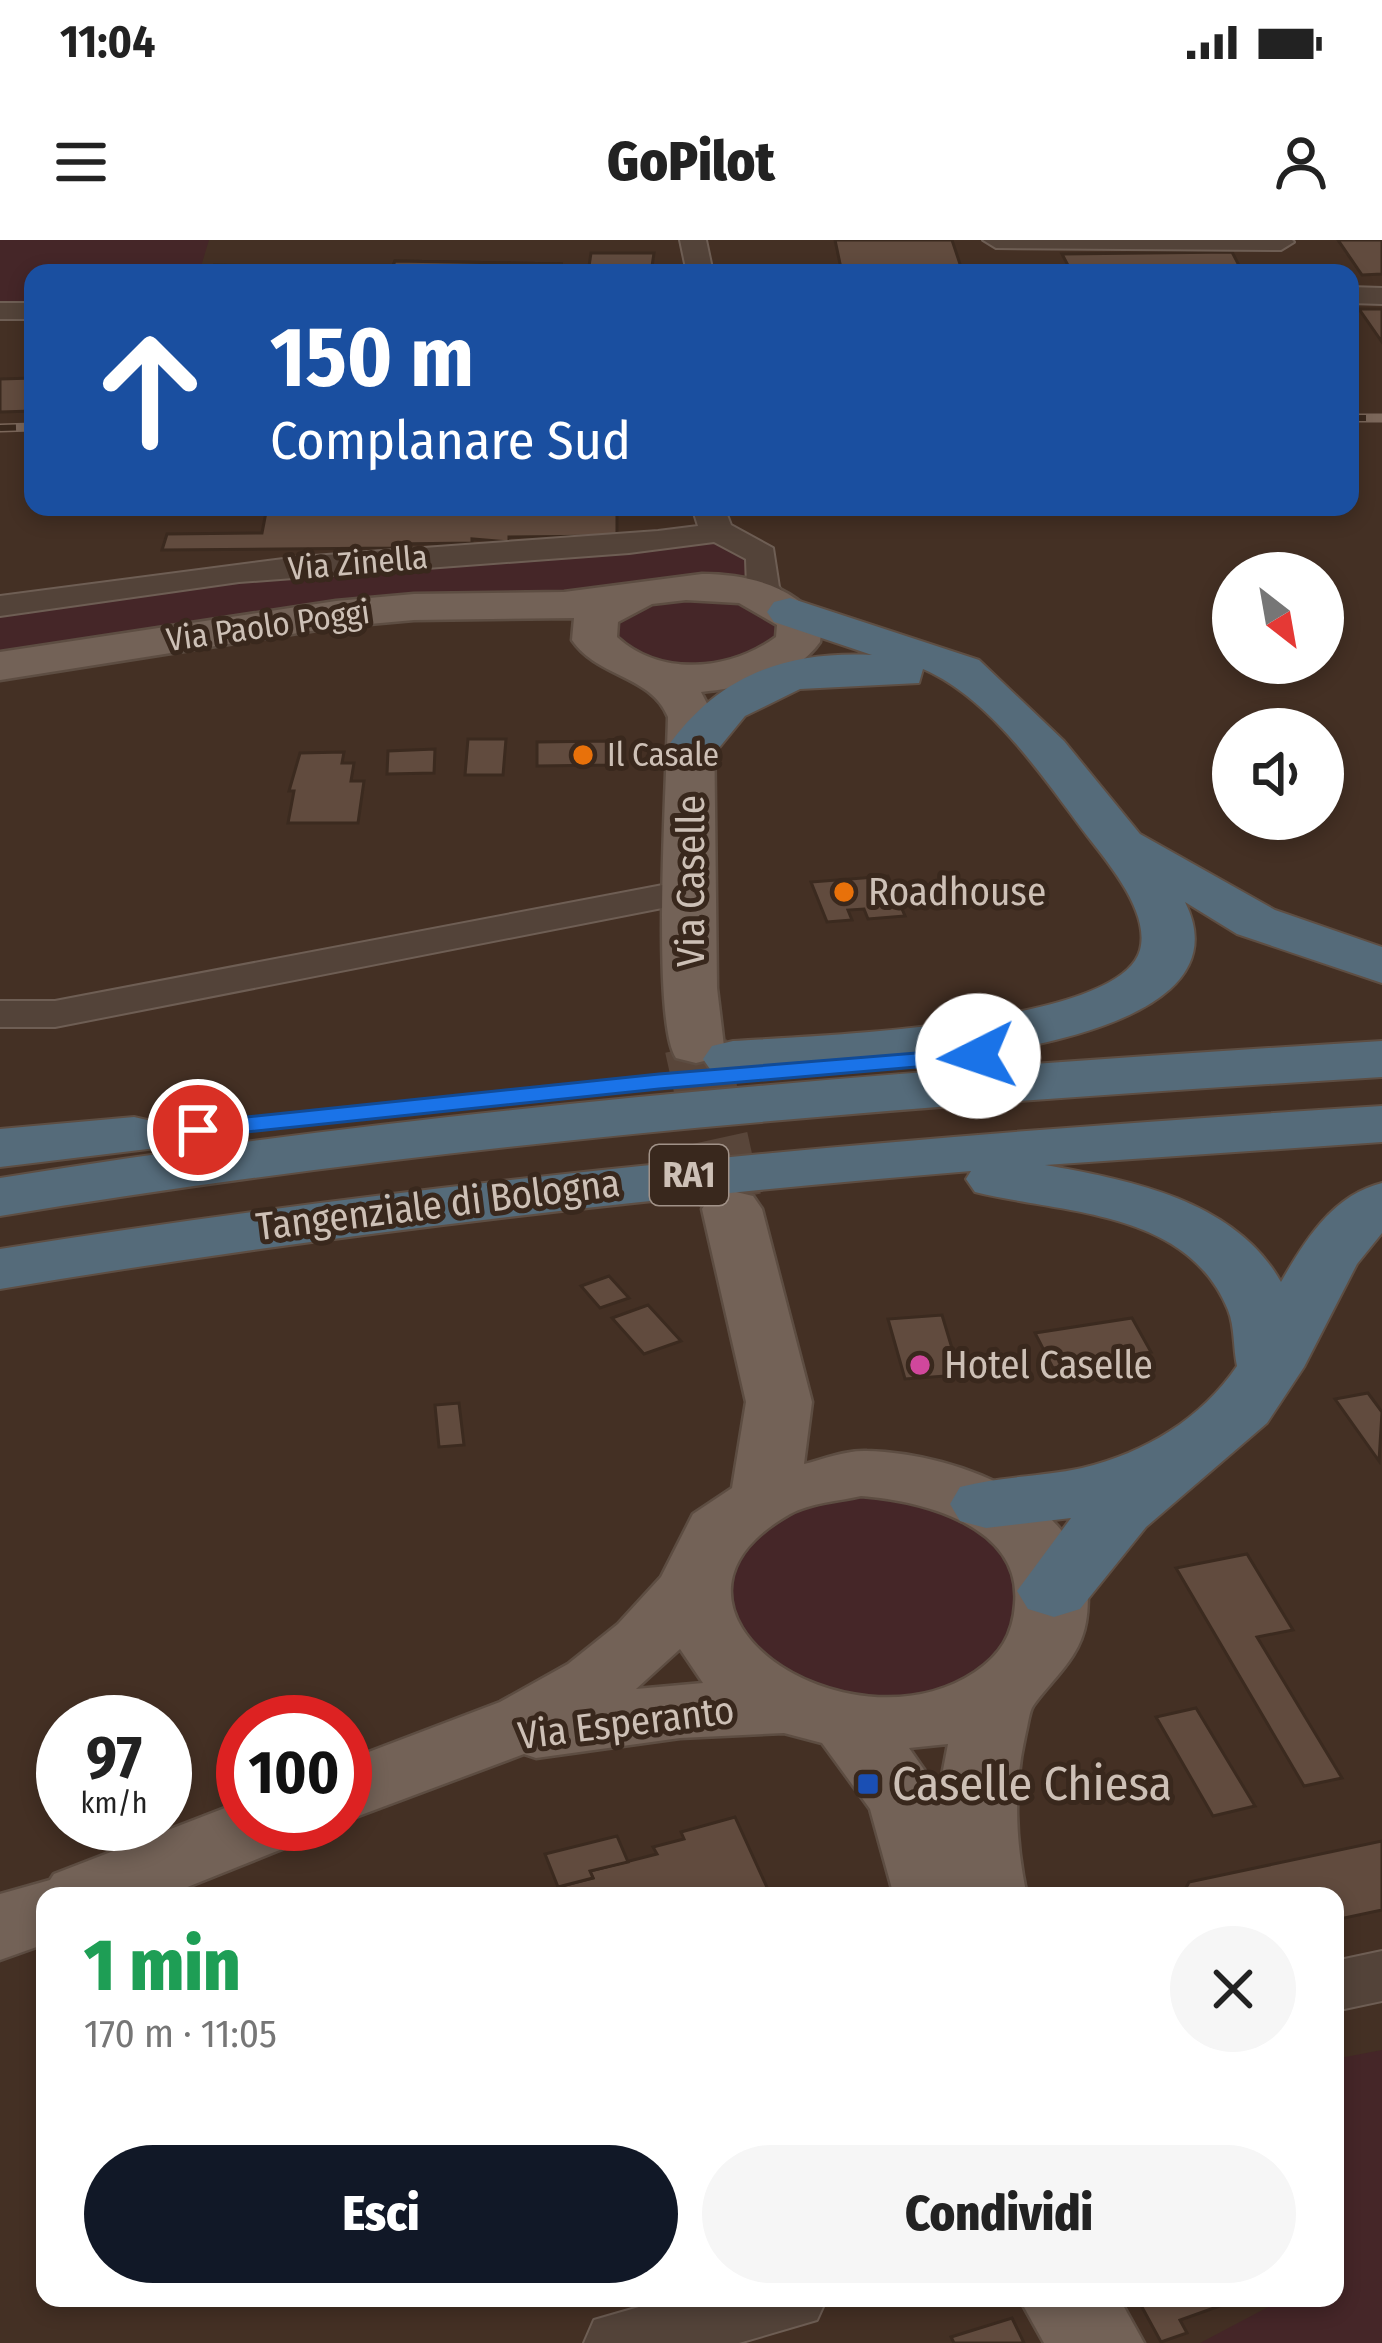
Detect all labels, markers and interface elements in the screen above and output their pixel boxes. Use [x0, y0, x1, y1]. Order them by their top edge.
text: 11:04 [60, 15, 155, 69]
icon: menu [48, 129, 114, 195]
icon: person [1268, 129, 1334, 195]
text: GoPilot [607, 130, 775, 194]
text: 150 m [270, 307, 474, 408]
icon: ahead [72, 312, 228, 468]
text: Complanare Sud [270, 409, 631, 473]
street label: Via Zinella [286, 537, 430, 589]
north arrow [1212, 552, 1344, 684]
map controls [1212, 552, 1344, 840]
street label: Via Paolo Poggi [164, 592, 372, 660]
button: sound [1212, 708, 1344, 840]
place label: Il Casale [607, 735, 719, 775]
marker: Il Casale [570, 742, 596, 768]
street label: Via Caselle [668, 795, 714, 967]
place label: Roadhouse [868, 869, 1046, 915]
marker: Roadhouse [831, 879, 857, 905]
position arrow [915, 993, 1041, 1119]
pin [147, 1079, 249, 1181]
icon: arrive [165, 1097, 231, 1163]
road number: RA1 [650, 1145, 728, 1205]
street label: Tangenziale di Bologna [253, 1160, 623, 1250]
place label: Hotel Caselle [944, 1342, 1153, 1388]
marker: Hotel Caselle [907, 1352, 933, 1378]
street label: Via Esperanto [515, 1687, 737, 1759]
speed limit sign: 100 [216, 1695, 372, 1851]
text: 97 [86, 1722, 142, 1794]
place label: Caselle Chiesa [892, 1755, 1172, 1813]
marker: Caselle Chiesa [855, 1771, 881, 1797]
text: km/h [81, 1785, 147, 1821]
text: 1 min [84, 1923, 241, 2009]
button: close [1170, 1926, 1296, 2052]
text: 170 m · 11:05 [84, 2011, 277, 2057]
button: Esci [84, 2145, 678, 2283]
button: Condividi [702, 2145, 1296, 2283]

